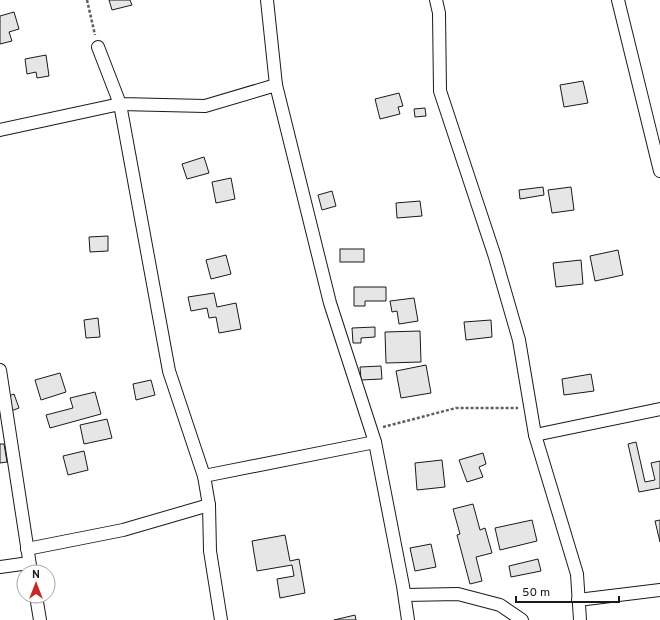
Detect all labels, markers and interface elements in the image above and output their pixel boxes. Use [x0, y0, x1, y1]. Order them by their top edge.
north arrow [16, 564, 56, 604]
text: N [32, 568, 40, 582]
scale bar [516, 578, 619, 604]
text: 50 m [522, 585, 550, 601]

